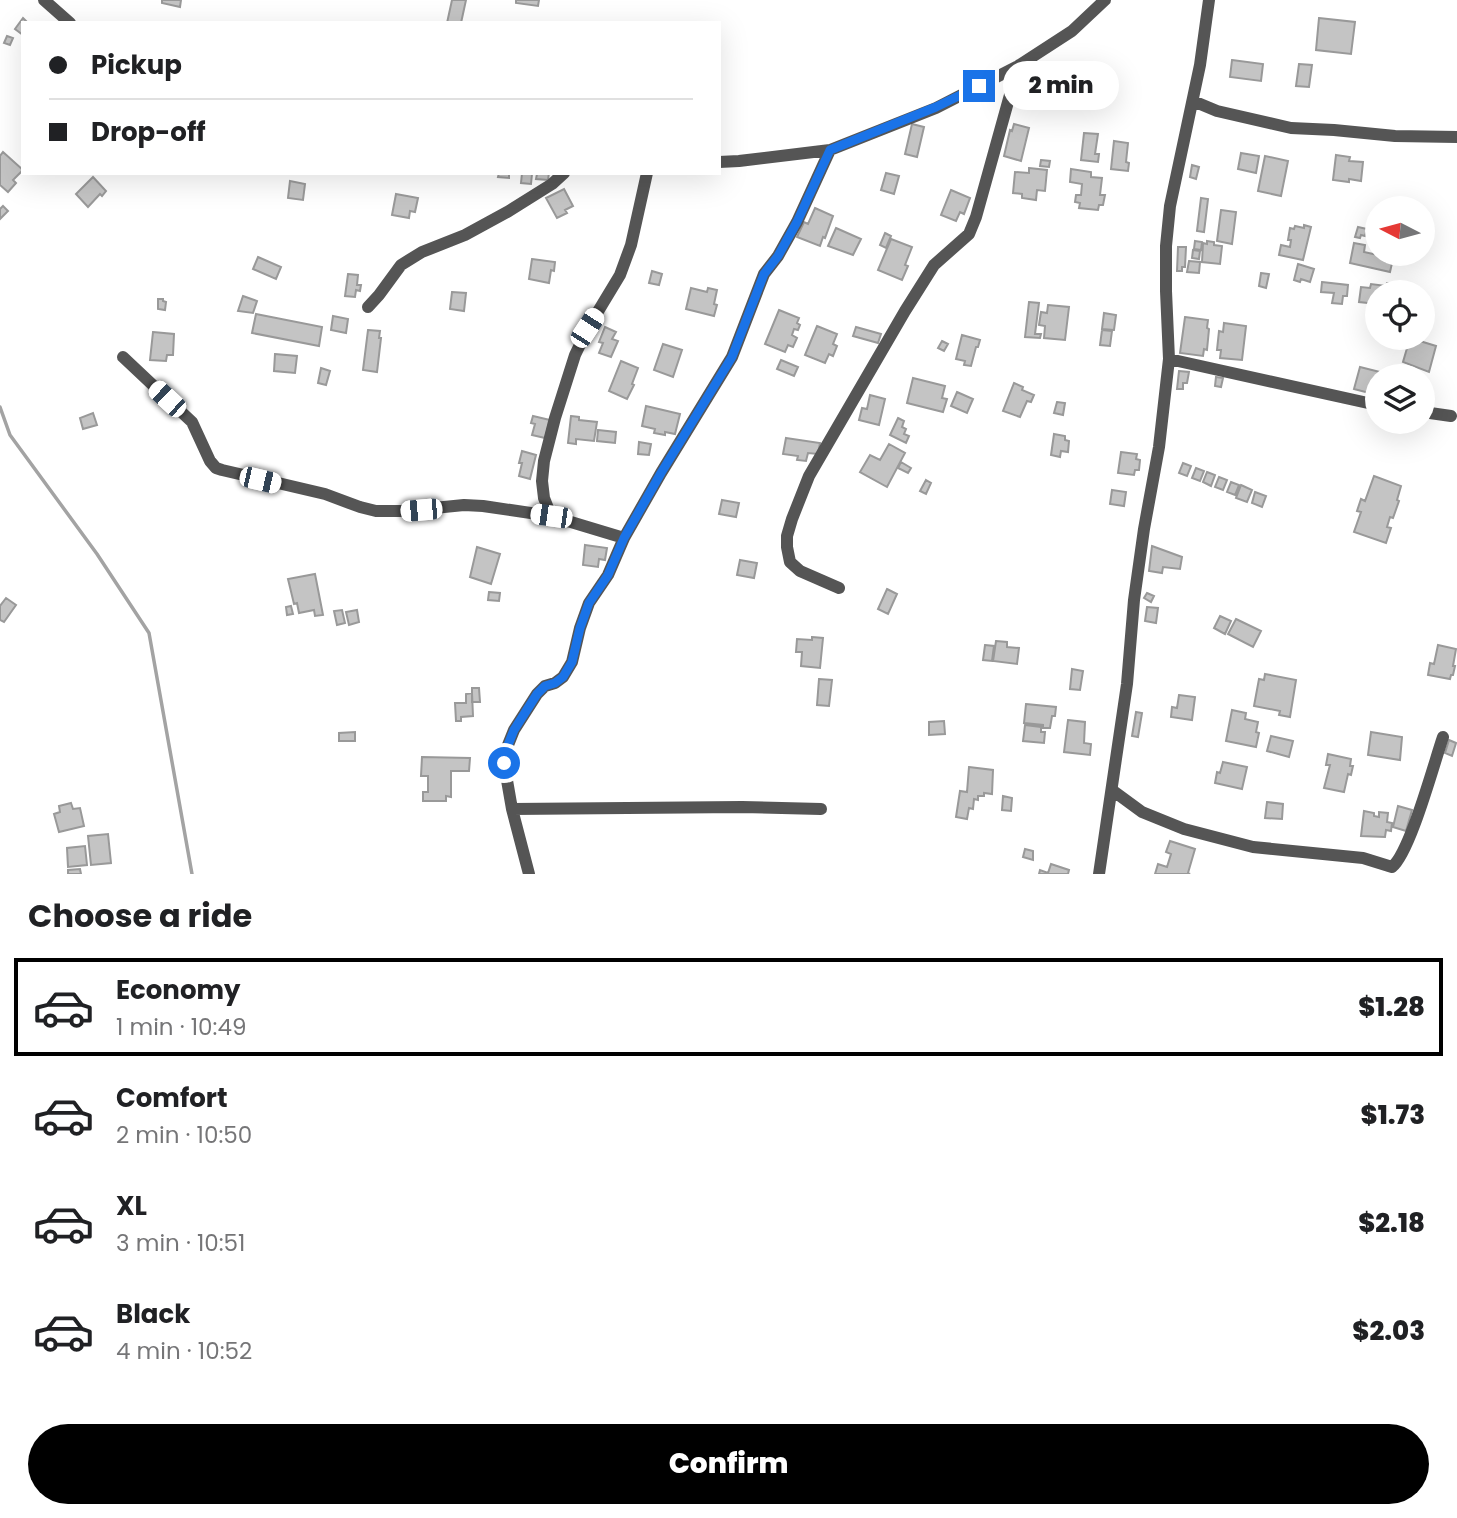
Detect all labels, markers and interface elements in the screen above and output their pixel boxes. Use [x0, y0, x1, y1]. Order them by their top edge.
text: Pickup [91, 47, 182, 83]
callout: 2 min [1004, 62, 1119, 110]
text: 2 min [1029, 69, 1093, 101]
route end [963, 70, 995, 102]
text: Drop-off [91, 114, 206, 150]
north arrow [1365, 196, 1435, 266]
map controls [1365, 196, 1435, 434]
button: locate [1365, 280, 1435, 350]
car [567, 305, 608, 351]
button: layers [1365, 364, 1435, 434]
car [145, 377, 190, 421]
car [238, 465, 283, 495]
car [400, 498, 443, 522]
car [529, 503, 574, 529]
route start [488, 747, 520, 779]
text: Choose a ride [28, 893, 252, 938]
text: Economy [116, 972, 240, 1008]
icon: car [32, 976, 95, 1039]
text: $1.28 [1358, 989, 1425, 1025]
text: 1 min · 10:49 [116, 1011, 246, 1043]
text: Comfort [116, 1080, 228, 1116]
icon: car [32, 1084, 95, 1147]
text: $1.73 [1360, 1097, 1425, 1133]
text: 2 min · 10:50 [116, 1119, 252, 1151]
text: XL [116, 1188, 147, 1224]
icon: car [32, 1192, 95, 1255]
text: $2.18 [1358, 1205, 1425, 1241]
text: 3 min · 10:51 [116, 1227, 245, 1259]
text: Black [116, 1296, 190, 1332]
icon: car [32, 1300, 95, 1363]
text: $2.03 [1352, 1313, 1425, 1349]
text: 4 min · 10:52 [116, 1335, 252, 1367]
button: Confirm [28, 1424, 1429, 1504]

